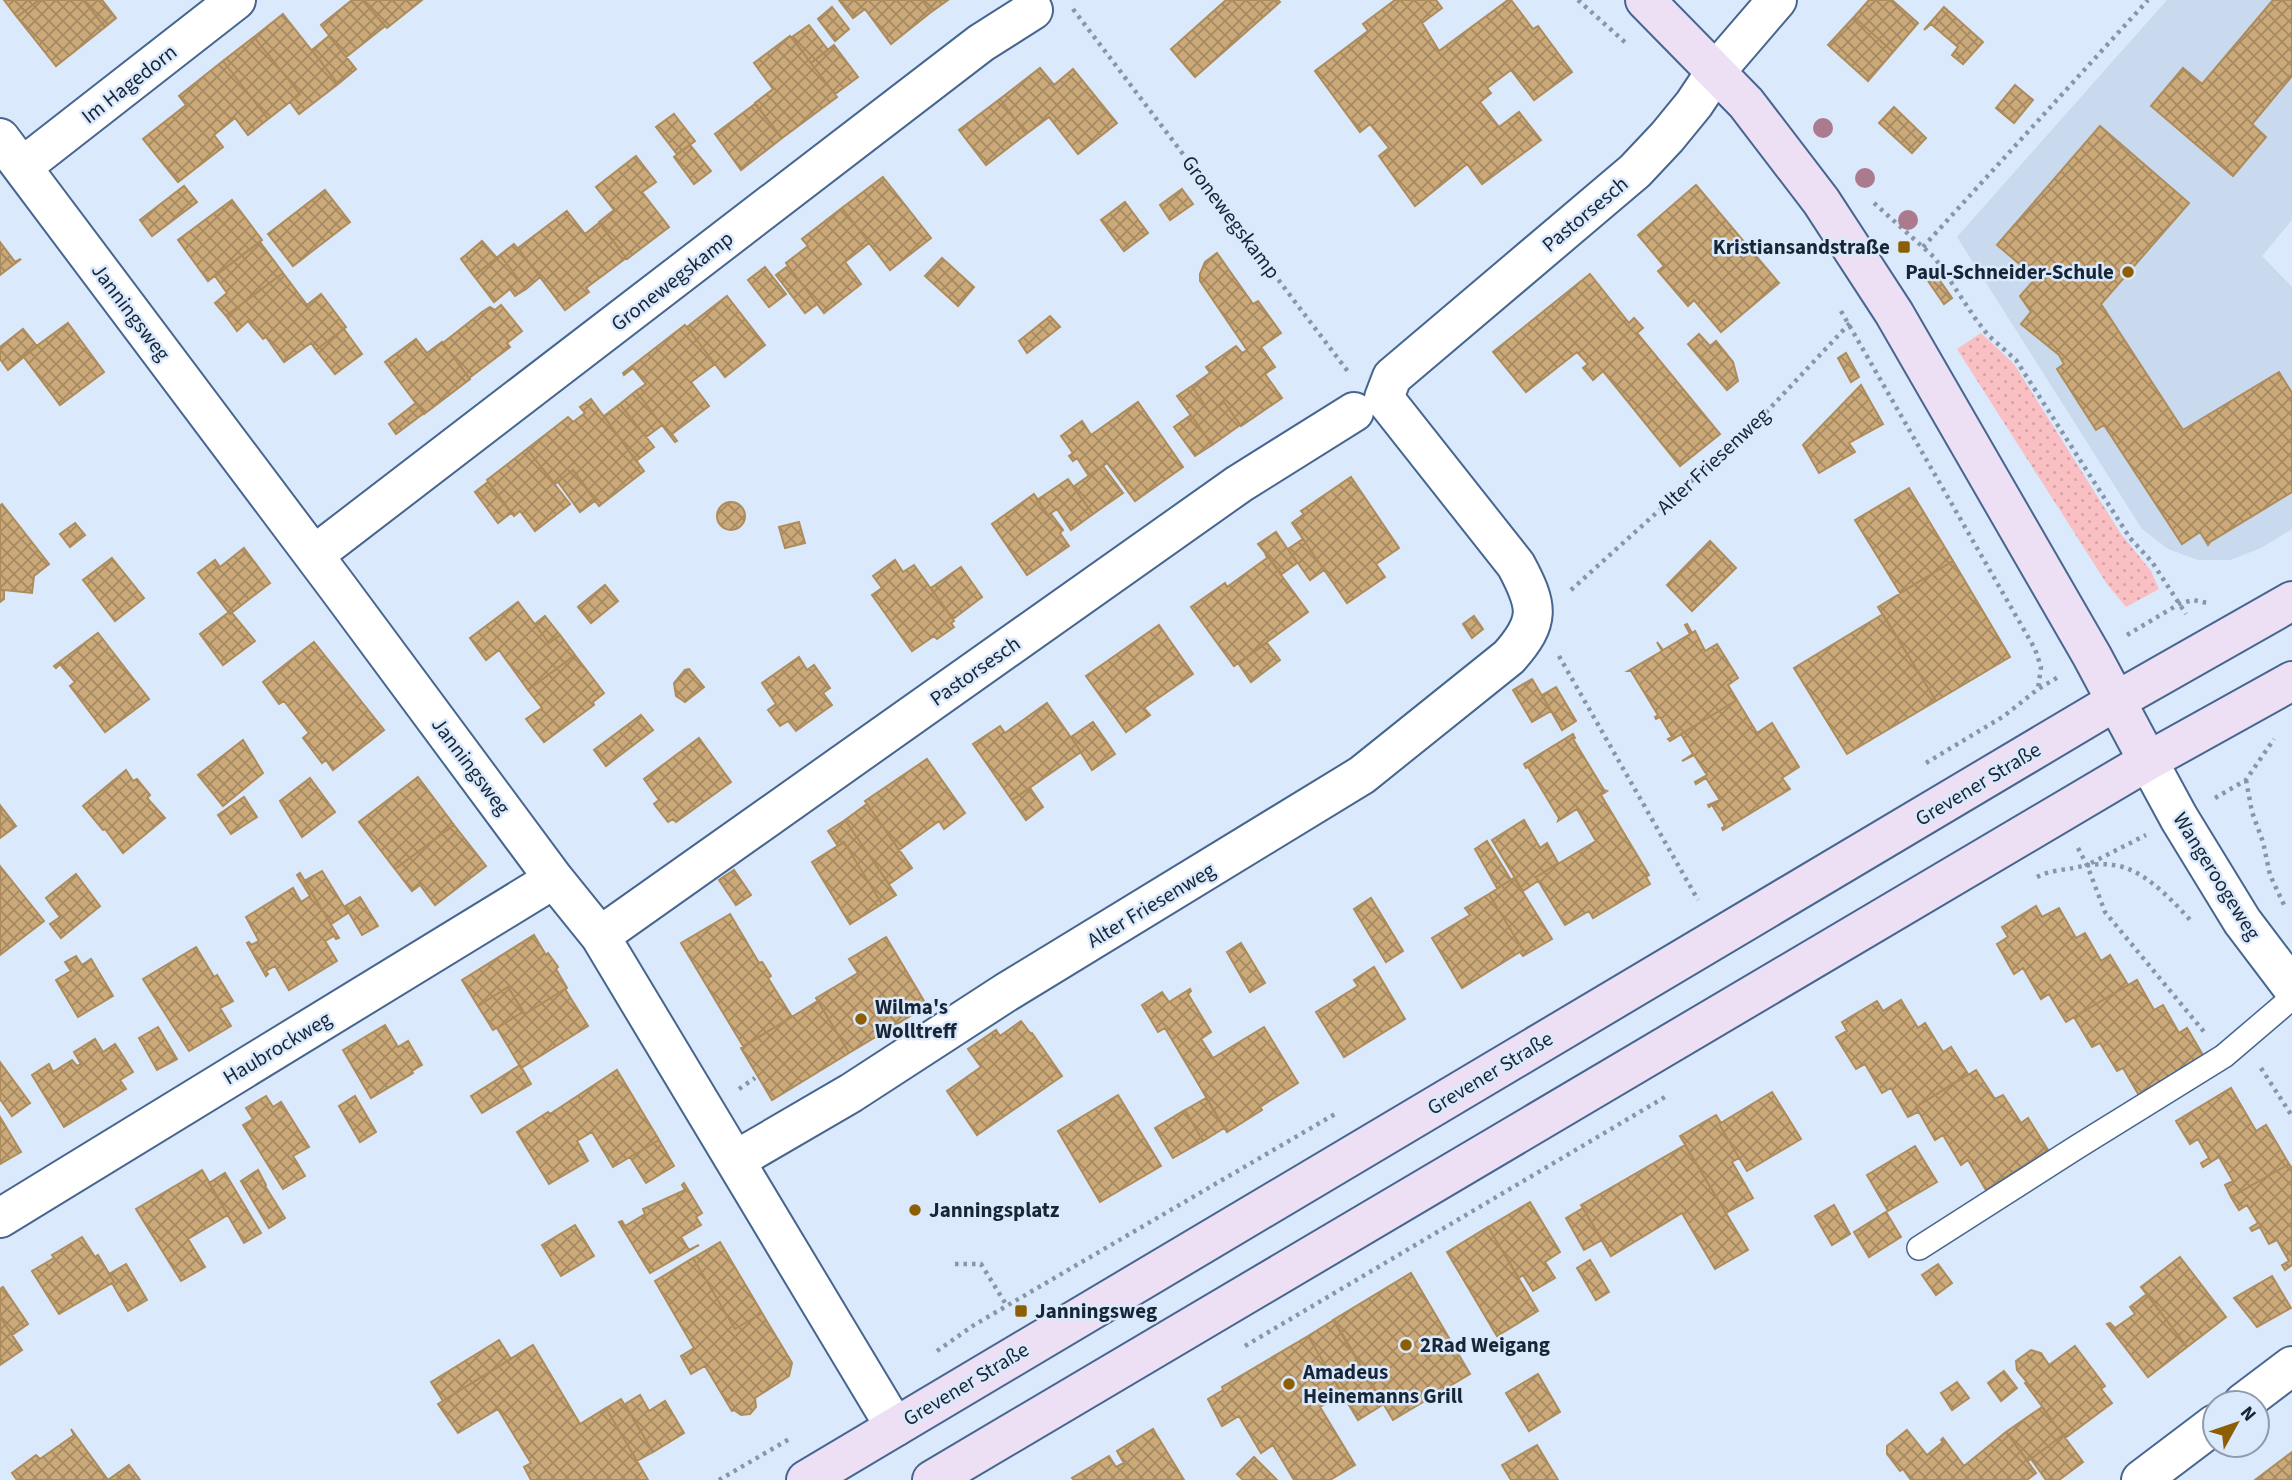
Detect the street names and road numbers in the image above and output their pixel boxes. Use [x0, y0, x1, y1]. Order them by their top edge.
street label: Im Hagedorn [75, 37, 183, 131]
street label: Gronewegskamp [1175, 149, 1287, 285]
street label: Pastorsesch [1535, 169, 1635, 259]
street label: Gronewegskamp [605, 224, 739, 338]
street label: Janningsweg [84, 257, 178, 367]
street label: Alter Friesenweg [1650, 400, 1776, 521]
street label: Pastorsesch [924, 629, 1026, 713]
street label: Janningsweg [424, 711, 518, 821]
street label: Grevener Straße [1910, 735, 2046, 833]
street label: Wangeroogeweg [2166, 806, 2268, 946]
street label: Alter Friesenweg [1081, 855, 1221, 955]
street label: Haubrockweg [217, 1004, 337, 1092]
street label: Grevener Straße [1422, 1024, 1558, 1122]
street label: Grevener Straße [898, 1335, 1034, 1433]

